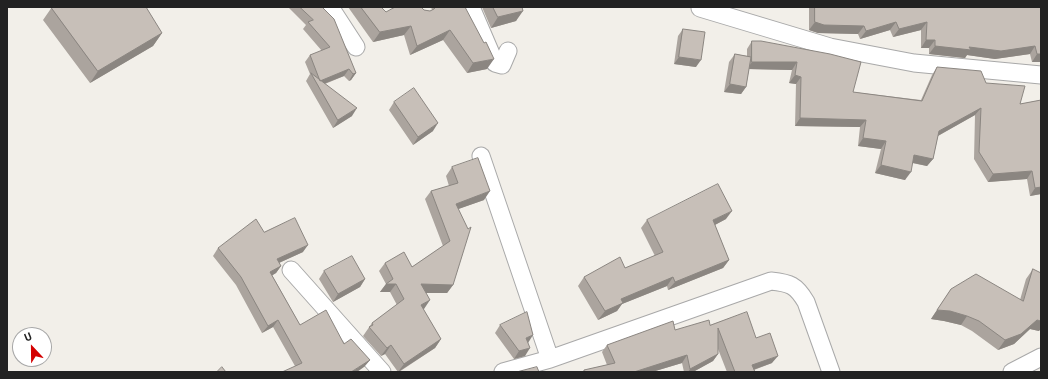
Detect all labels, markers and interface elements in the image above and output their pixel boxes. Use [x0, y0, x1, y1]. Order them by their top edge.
north arrow [12, 327, 52, 367]
text: U [22, 329, 33, 344]

